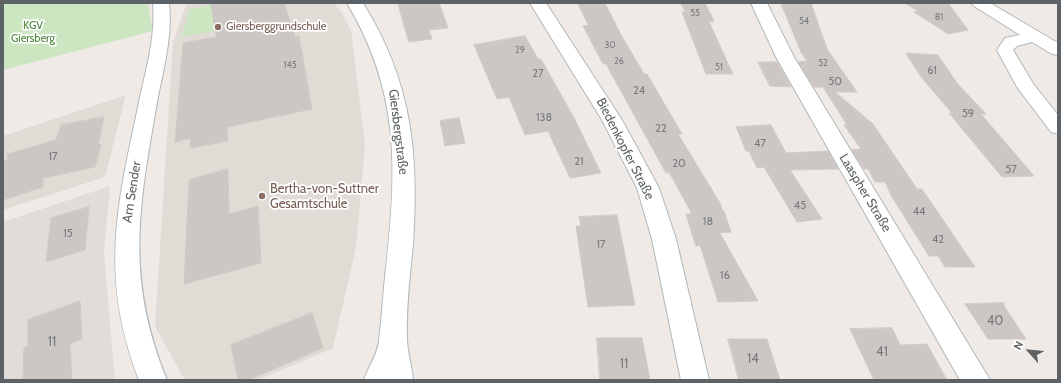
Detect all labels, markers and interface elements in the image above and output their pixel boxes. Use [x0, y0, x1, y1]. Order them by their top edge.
house number: 55 [690, 8, 700, 18]
house number: 81 [935, 12, 943, 22]
house number: 54 [799, 16, 809, 26]
park label: KGV Giersberg [11, 19, 55, 45]
place label: Giersberggrundschule [226, 20, 326, 34]
marker: Giersberggrundschule [213, 22, 223, 32]
house number: 30 [604, 40, 616, 50]
house number: 29 [515, 45, 525, 55]
house number: 26 [614, 56, 624, 66]
house number: 52 [818, 58, 828, 68]
house number: 145 [283, 60, 297, 70]
house number: 51 [715, 62, 723, 72]
house number: 61 [927, 64, 937, 78]
house number: 27 [532, 67, 544, 81]
house number: 50 [828, 75, 842, 89]
house number: 24 [633, 84, 645, 98]
street label: Giersbergstraße [385, 88, 411, 176]
street label: Biedenkopfer Straße [593, 96, 657, 202]
house number: 59 [962, 107, 974, 121]
house number: 138 [536, 111, 552, 125]
house number: 22 [655, 122, 667, 136]
house number: 47 [754, 137, 766, 151]
house number: 17 [48, 150, 58, 164]
street label: Laaspher Straße [836, 151, 894, 235]
house number: 21 [574, 155, 584, 169]
house number: 20 [672, 157, 686, 171]
street label: Am Sender [119, 160, 145, 224]
house number: 57 [1005, 163, 1017, 177]
place label: Bertha-von-Suttner Gesamtschule [270, 181, 379, 212]
marker: Bertha-von-Suttner Gesamtschule [257, 191, 267, 201]
house number: 45 [794, 199, 806, 213]
house number: 44 [913, 205, 925, 219]
house number: 18 [703, 215, 713, 229]
house number: 15 [63, 227, 73, 241]
house number: 42 [932, 233, 944, 247]
house number: 17 [596, 238, 606, 252]
house number: 16 [720, 269, 730, 283]
house number: 40 [987, 313, 1003, 329]
north arrow [1009, 331, 1049, 371]
house number: 11 [48, 334, 56, 350]
text: N [1010, 339, 1026, 352]
house number: 41 [876, 344, 888, 360]
house number: 14 [747, 351, 759, 367]
house number: 11 [620, 356, 628, 372]

